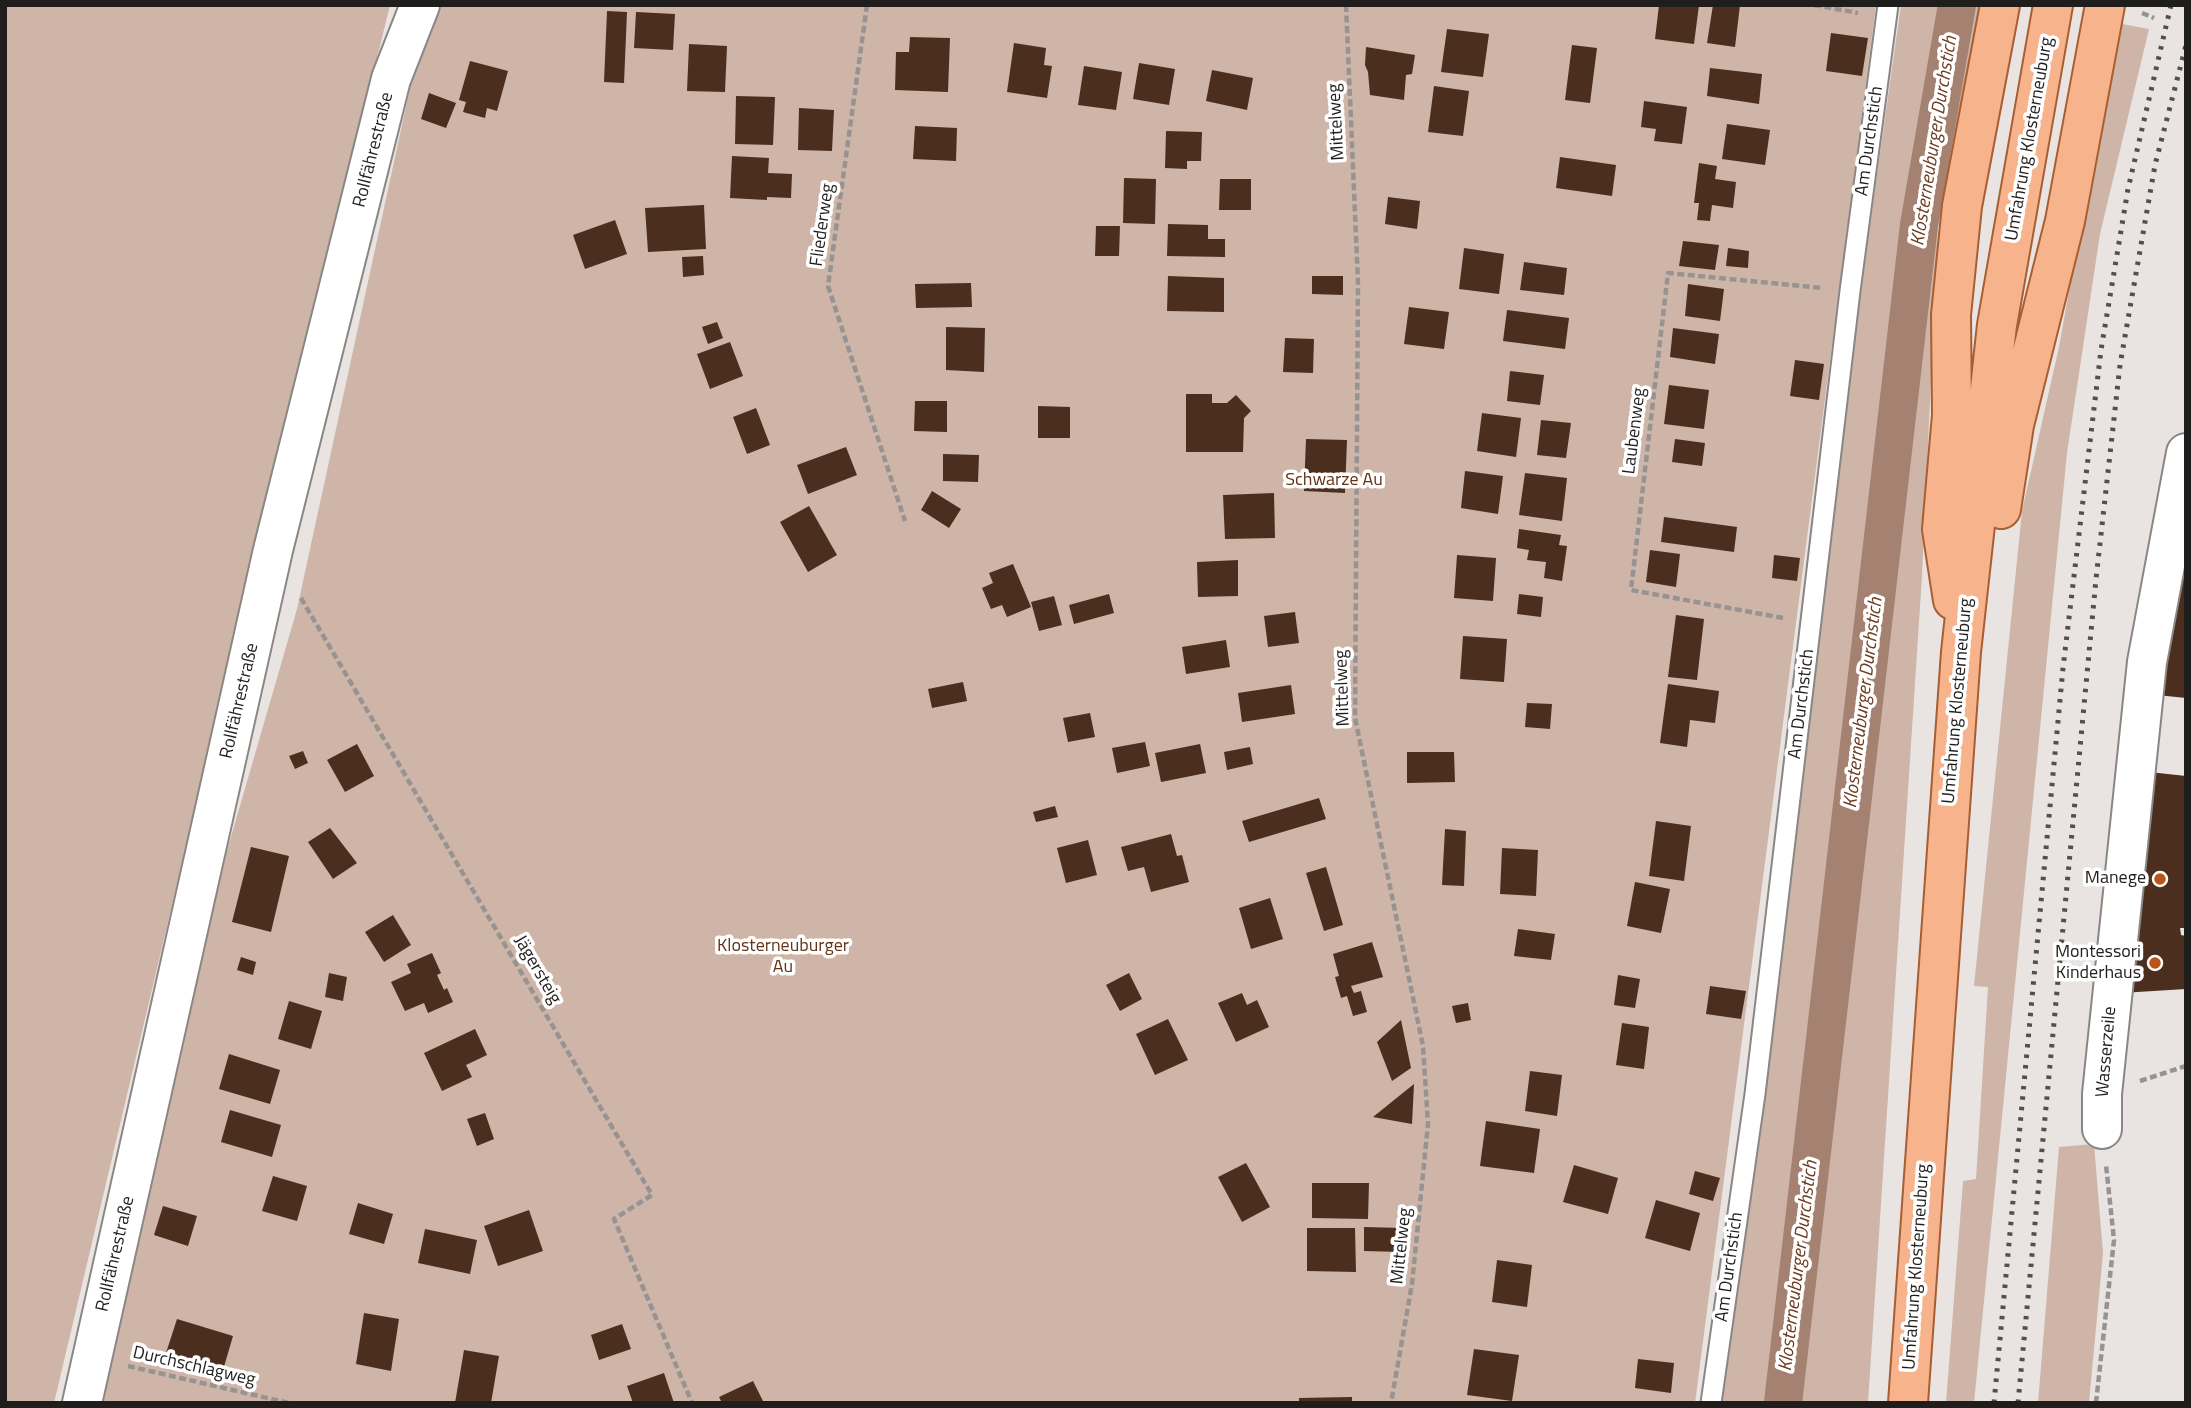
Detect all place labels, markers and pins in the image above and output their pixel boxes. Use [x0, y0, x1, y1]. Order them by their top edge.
place label: Manege [2085, 868, 2146, 890]
marker: Manege [2152, 871, 2168, 887]
place label: Montessori Kinderhaus [2055, 942, 2141, 984]
marker: Montessori Kinderhaus [2147, 955, 2163, 971]

